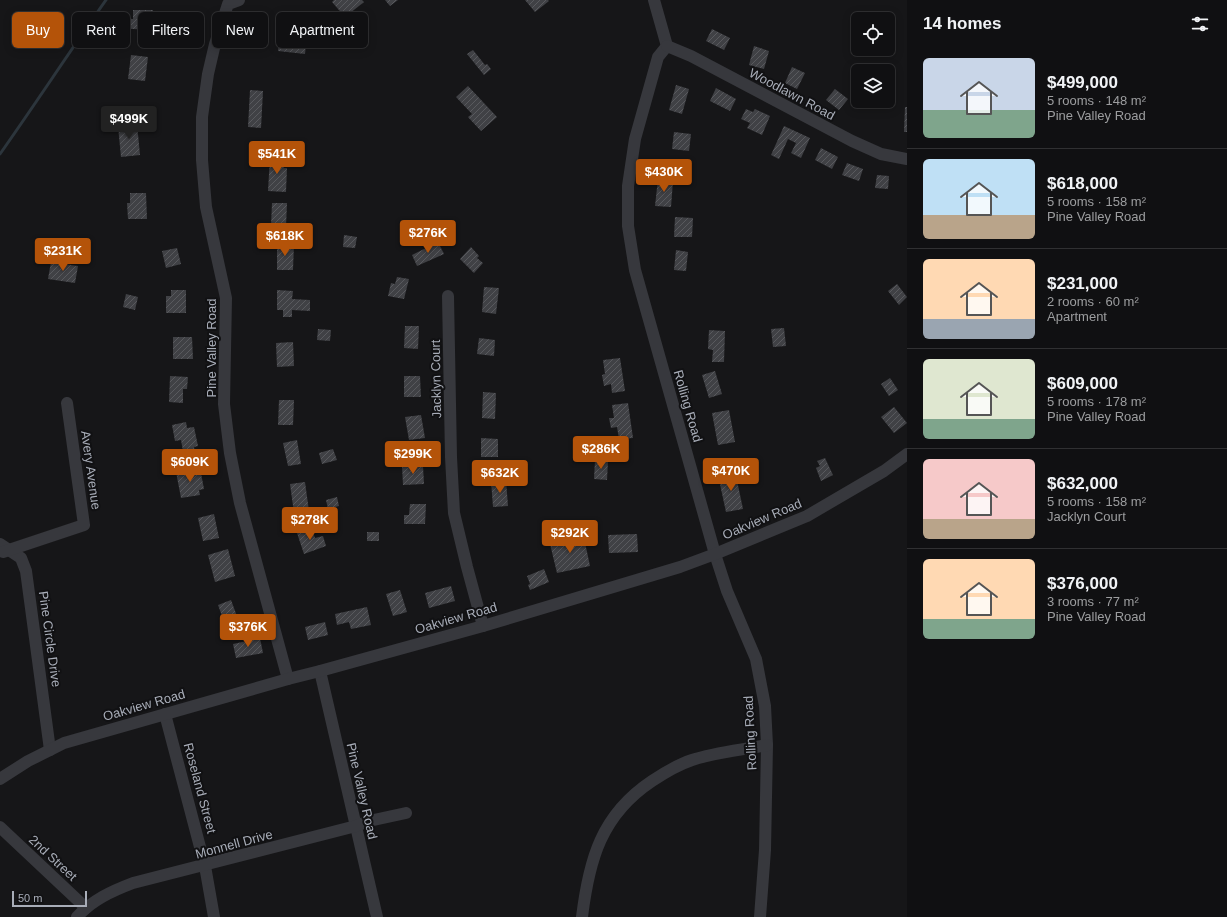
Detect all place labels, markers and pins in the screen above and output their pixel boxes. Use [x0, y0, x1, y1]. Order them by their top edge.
pin: $499K [101, 106, 157, 140]
pin: $541K [249, 141, 305, 175]
pin: $430K [636, 159, 692, 193]
pin: $276K [400, 220, 456, 254]
pin: $618K [257, 223, 313, 257]
pin: $231K [35, 238, 91, 272]
pin: $286K [573, 436, 629, 470]
pin: $299K [385, 441, 441, 475]
pin: $609K [162, 449, 218, 483]
pin: $470K [703, 458, 759, 492]
pin: $632K [472, 460, 528, 494]
pin: $278K [282, 507, 338, 541]
pin: $292K [542, 520, 598, 554]
pin: $376K [220, 614, 276, 648]

